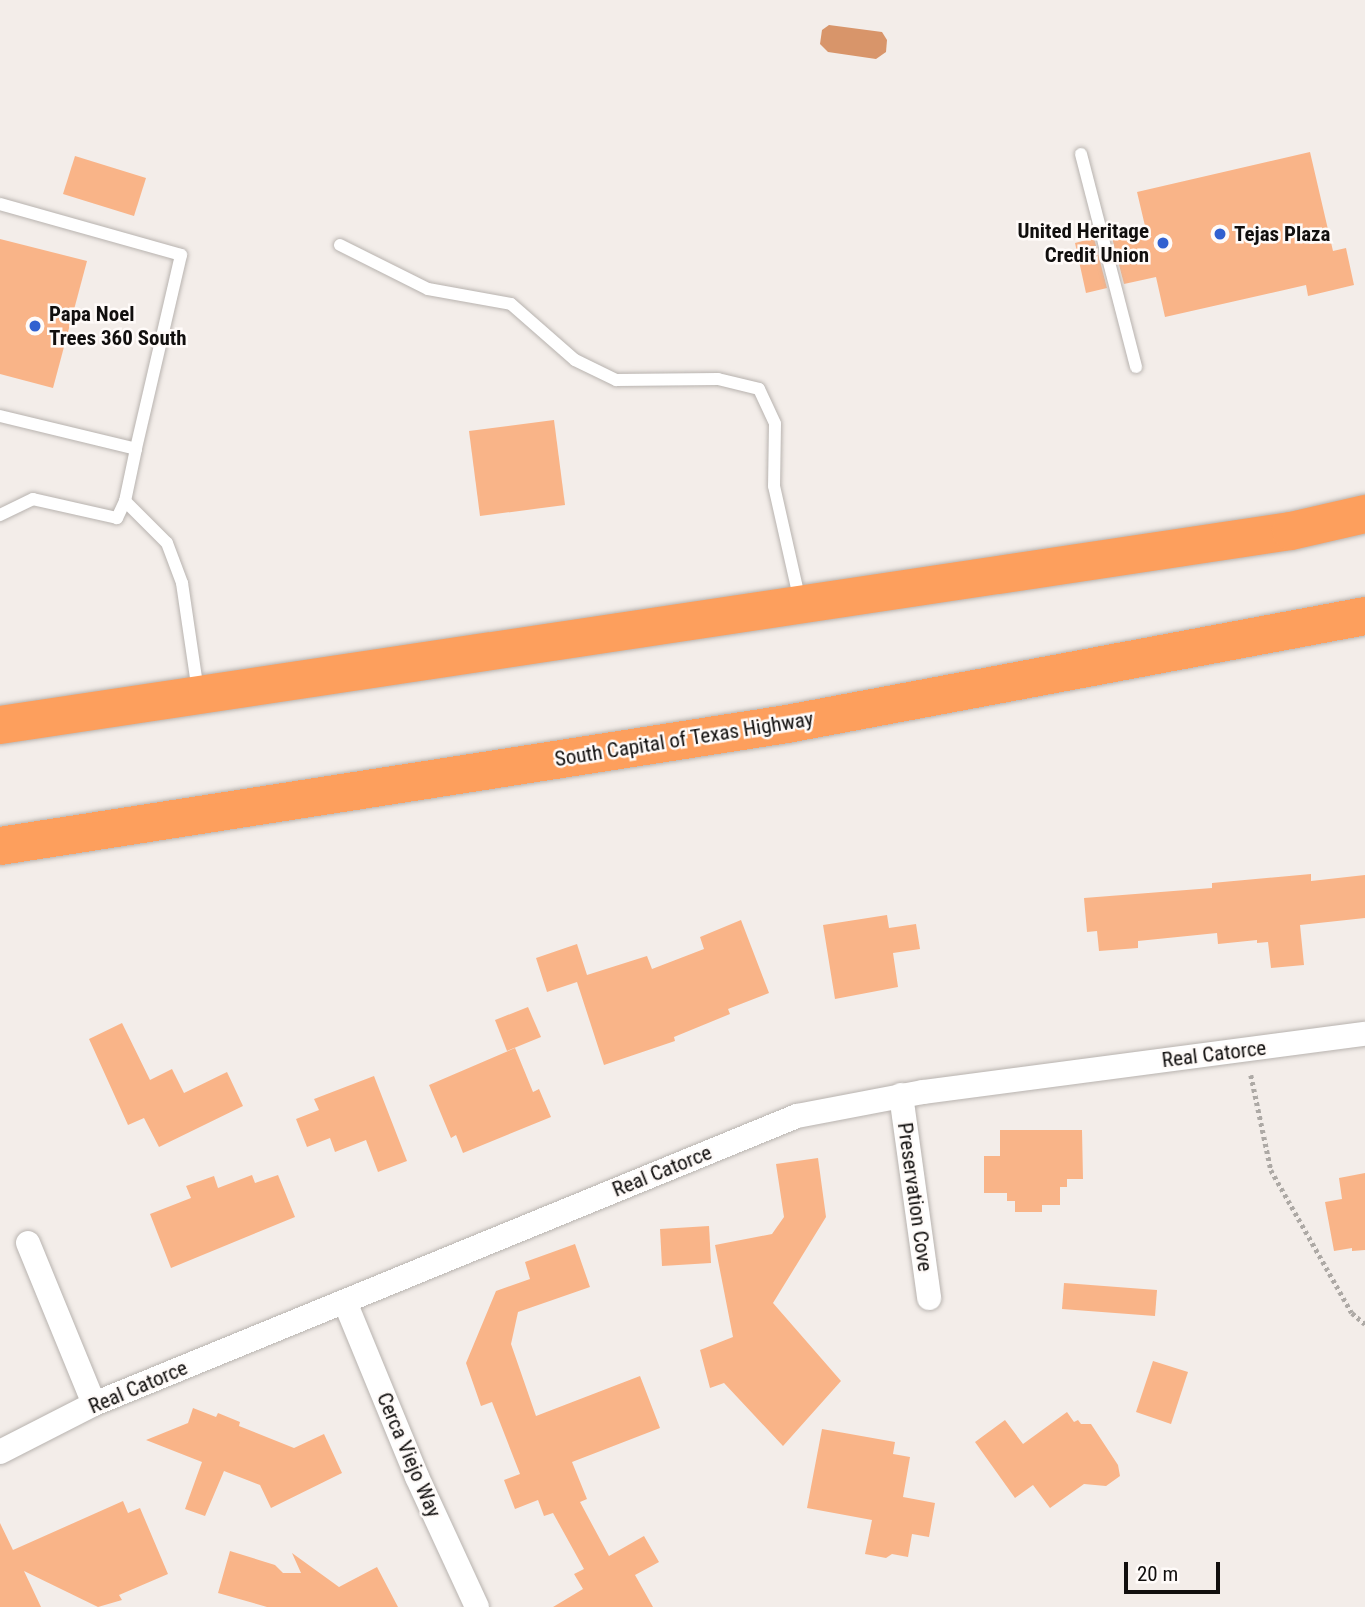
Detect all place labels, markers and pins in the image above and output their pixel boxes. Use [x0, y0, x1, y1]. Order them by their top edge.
place label: United Heritage Credit Union [1018, 218, 1149, 268]
place label: Tejas Plaza [1234, 221, 1330, 247]
marker: Tejas Plaza [1212, 226, 1228, 242]
marker: United Heritage Credit Union [1155, 235, 1171, 251]
place label: Papa Noel Trees 360 South [49, 301, 187, 351]
marker: Papa Noel Trees 360 South [27, 318, 43, 334]

